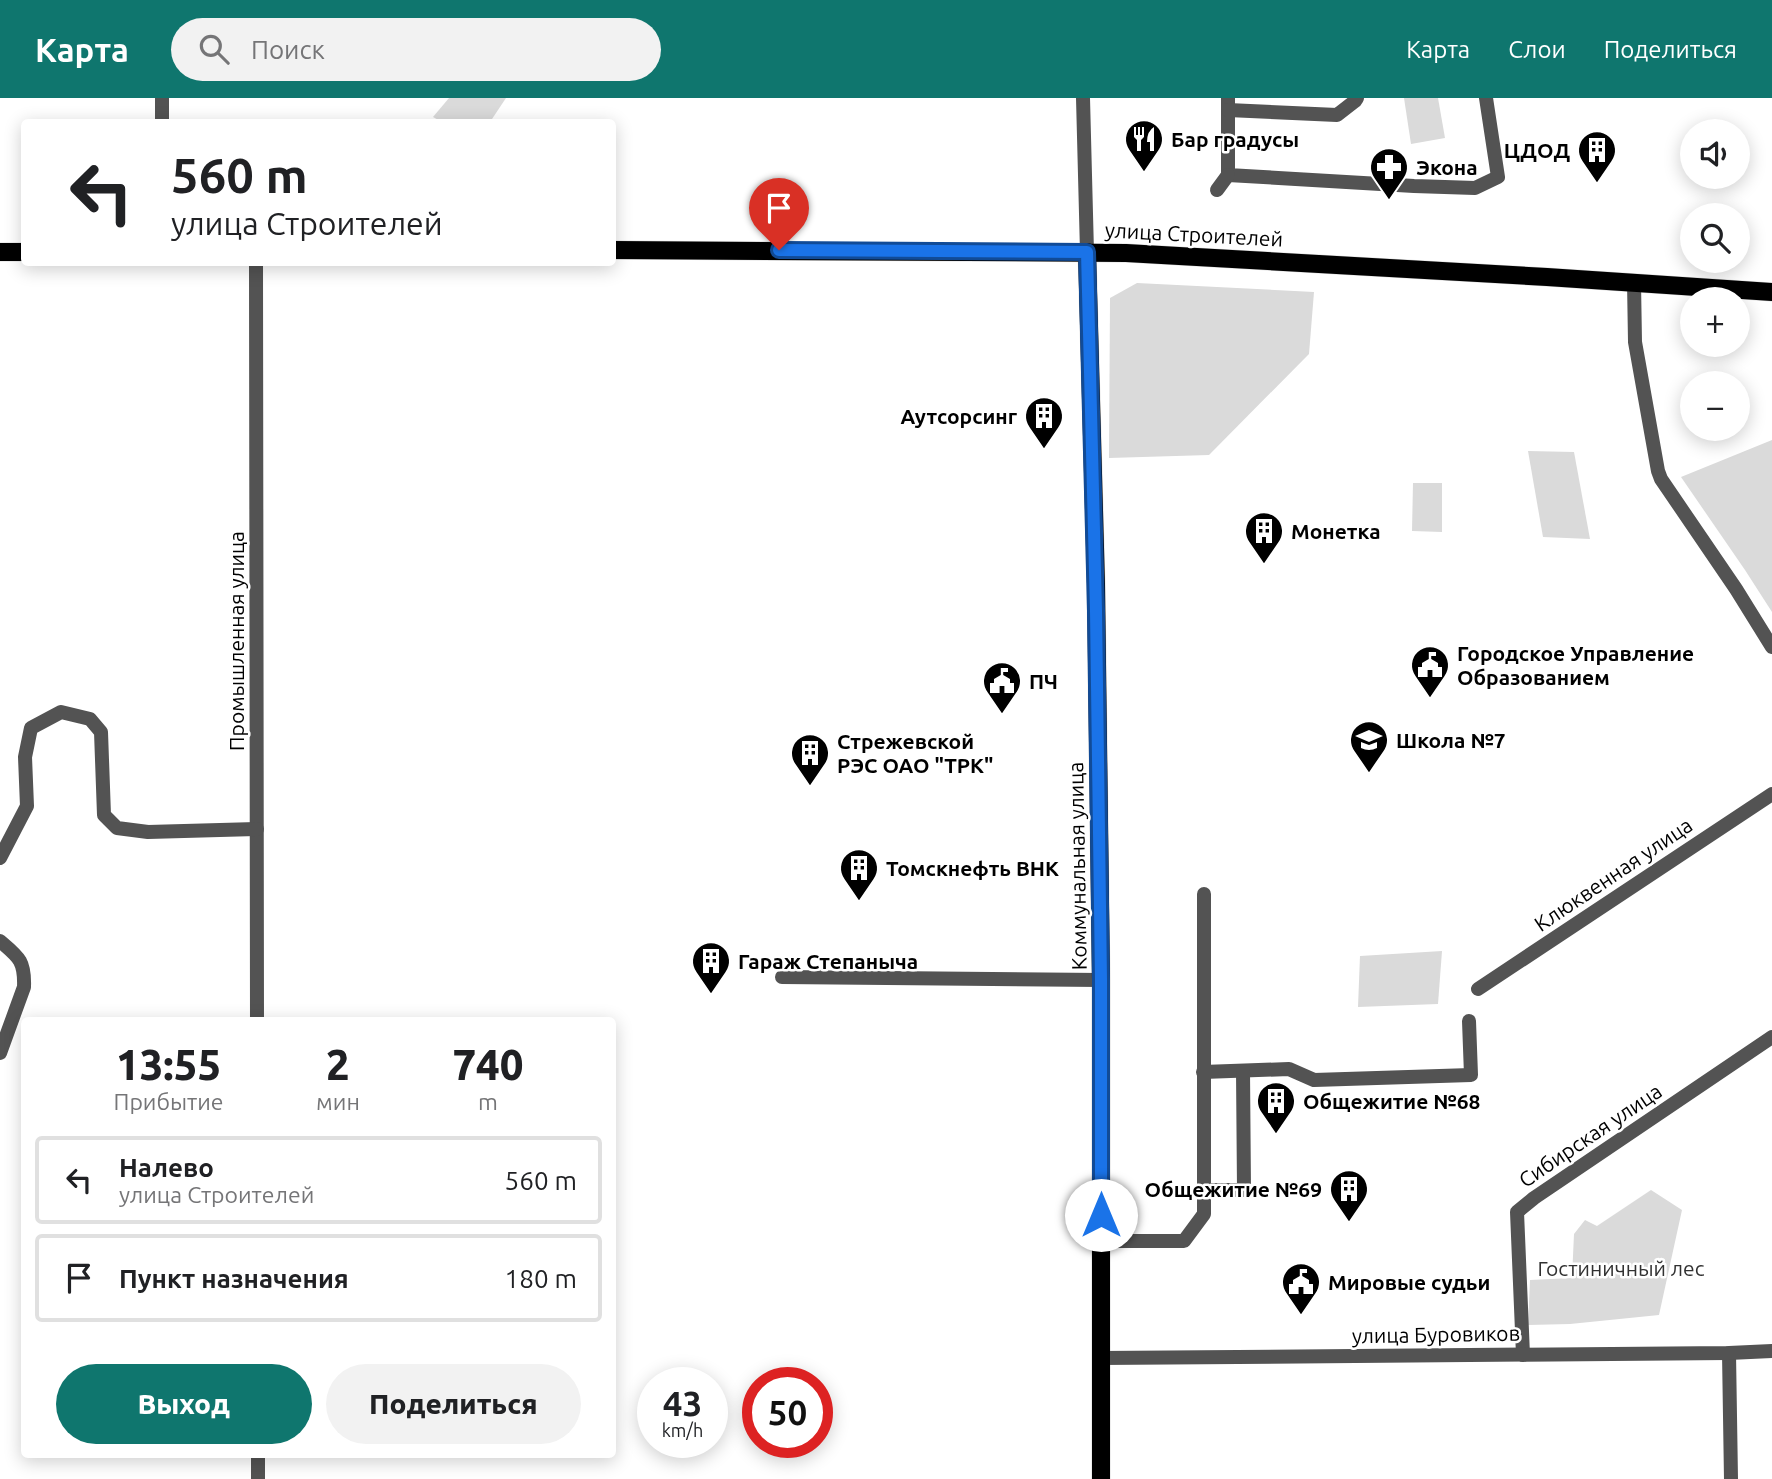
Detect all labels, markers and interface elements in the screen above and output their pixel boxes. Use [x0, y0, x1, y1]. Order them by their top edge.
search box [171, 18, 661, 81]
icon: search [195, 30, 233, 68]
text: Карта [35, 31, 129, 68]
text: Поиск [251, 35, 325, 64]
text: Карта [1406, 36, 1470, 63]
text: Слои [1508, 36, 1566, 63]
text: Поделиться [1604, 36, 1737, 63]
restaurant icon: Бар градусы [1123, 118, 1165, 173]
map controls [1680, 119, 1750, 441]
button: sound [1680, 119, 1750, 189]
place label: Бар градусы [1171, 127, 1299, 151]
building icon: ЦДОД [1576, 129, 1618, 184]
place label: ЦДОД [1504, 138, 1570, 162]
pharmacy icon: Экона [1368, 146, 1410, 201]
icon: left [56, 147, 147, 238]
text: 560 m [171, 147, 308, 202]
place label: Экона [1416, 155, 1478, 179]
pin [749, 178, 809, 250]
icon: arrive [760, 189, 798, 227]
button: search [1680, 203, 1750, 273]
text: улица Строителей [171, 205, 443, 241]
street label: улица Строителей [1104, 217, 1284, 251]
button: + [1680, 287, 1750, 357]
button: − [1680, 371, 1750, 441]
building icon: Аутсорсинг [1023, 395, 1065, 450]
place label: Аутсорсинг [900, 404, 1018, 428]
building icon: Монетка [1243, 510, 1285, 565]
place label: Монетка [1291, 519, 1381, 543]
street label: Промышленная улица [224, 531, 248, 751]
place label: Городское Управление Образованием [1457, 641, 1694, 689]
public building icon: Городское Управление Образованием [1409, 644, 1451, 699]
public building icon: ПЧ [981, 660, 1023, 715]
place label: ПЧ [1029, 669, 1058, 693]
school or university icon: Школа №7 [1348, 719, 1390, 774]
place label: Школа №7 [1396, 728, 1506, 752]
place label: Стрежевской РЭС ОАО "ТРК" [837, 729, 994, 777]
building icon: Стрежевской РЭС ОАО "ТРК" [789, 732, 831, 787]
street label: Коммунальная улица [1063, 762, 1091, 970]
street label: Клюквенная улица [1530, 812, 1696, 936]
building icon: Томскнефть ВНК [838, 847, 880, 902]
place label: Томскнефть ВНК [886, 856, 1059, 880]
building icon: Гараж Степаныча [690, 940, 732, 995]
place label: Гараж Степаныча [738, 949, 918, 973]
text: 13:55 [116, 1041, 221, 1088]
text: 2 [326, 1041, 350, 1088]
text: 740 [452, 1041, 523, 1088]
street label: Сибирская улица [1514, 1078, 1666, 1192]
building icon: Общежитие №68 [1255, 1080, 1297, 1135]
text: Прибытие [114, 1089, 224, 1114]
text: мин [316, 1089, 360, 1114]
text: m [478, 1089, 498, 1114]
place label: Общежитие №68 [1303, 1089, 1480, 1113]
text: Налево [119, 1153, 214, 1182]
icon: left [60, 1161, 98, 1199]
text: 560 m [505, 1166, 577, 1195]
building icon: Общежитие №69 [1328, 1168, 1370, 1223]
place label: Общежитие №69 [1145, 1177, 1322, 1201]
position arrow [1064, 1178, 1138, 1252]
text: улица Строителей [119, 1182, 314, 1207]
park label: Гостиничный лес [1538, 1256, 1705, 1280]
icon: arrive [60, 1259, 98, 1297]
public building icon: Мировые судьи [1280, 1261, 1322, 1316]
text: Пункт назначения [119, 1264, 349, 1293]
text: 180 m [505, 1264, 577, 1293]
place label: Мировые судьи [1328, 1270, 1490, 1294]
street label: улица Буровиков [1352, 1321, 1520, 1347]
button: Выход [56, 1364, 312, 1444]
button: Поделиться [326, 1364, 581, 1444]
speed limit sign: 50 [742, 1367, 833, 1458]
text: 43 [663, 1383, 702, 1423]
text: km/h [662, 1420, 703, 1440]

